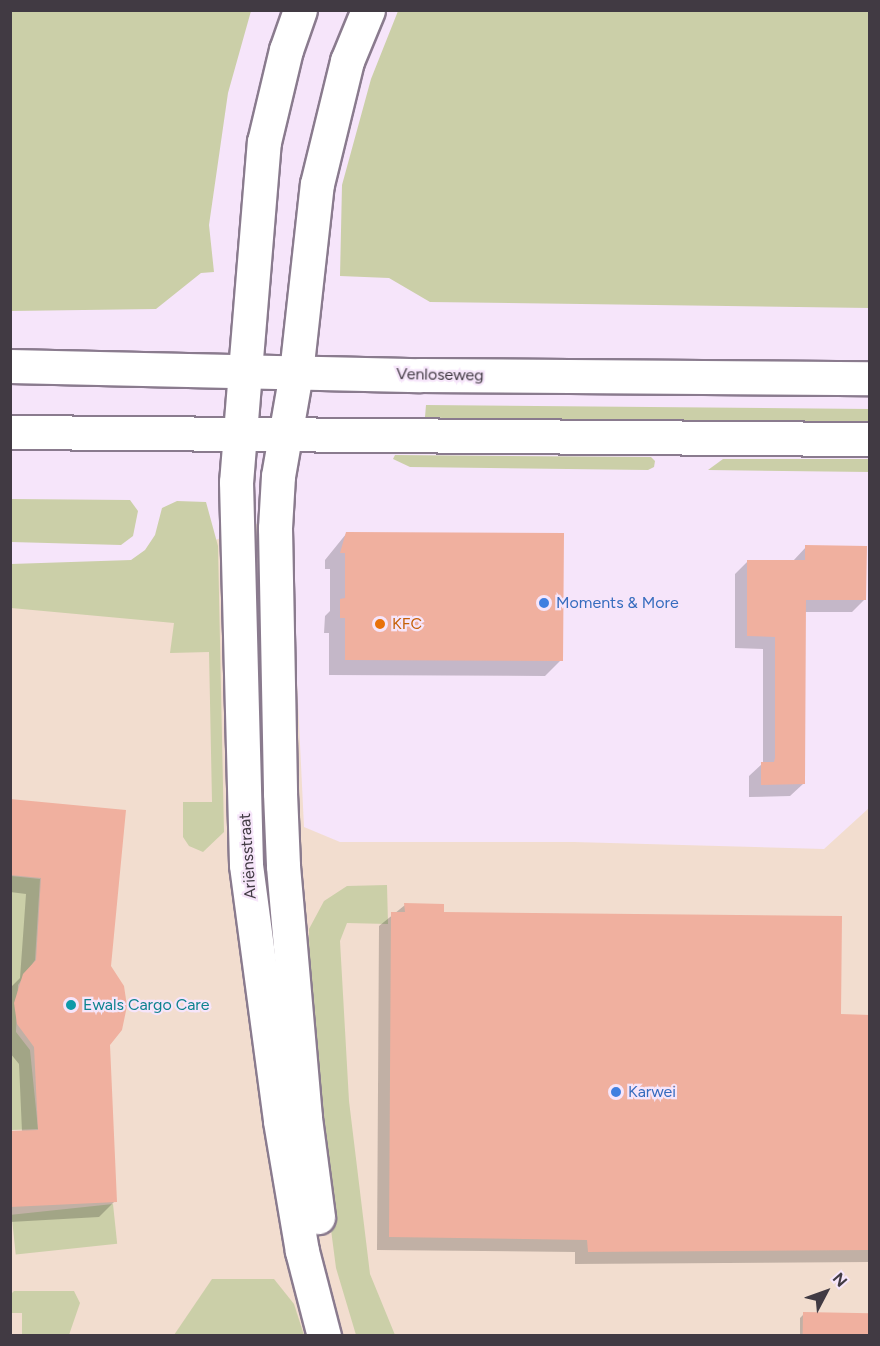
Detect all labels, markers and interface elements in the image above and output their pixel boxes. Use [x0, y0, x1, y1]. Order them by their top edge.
street label: Venloseweg [396, 365, 484, 385]
place label: Moments & More [556, 593, 679, 613]
marker: Moments & More [537, 596, 551, 610]
place label: KFC [392, 614, 422, 634]
marker: KFC [373, 617, 387, 631]
street label: Ariënsstraat [235, 812, 261, 900]
place label: Ewals Cargo Care [83, 995, 209, 1015]
marker: Ewals Cargo Care [64, 998, 78, 1012]
place label: Karwei [628, 1082, 676, 1102]
marker: Karwei [609, 1085, 623, 1099]
north arrow [796, 1262, 856, 1322]
text: N [829, 1269, 851, 1291]

